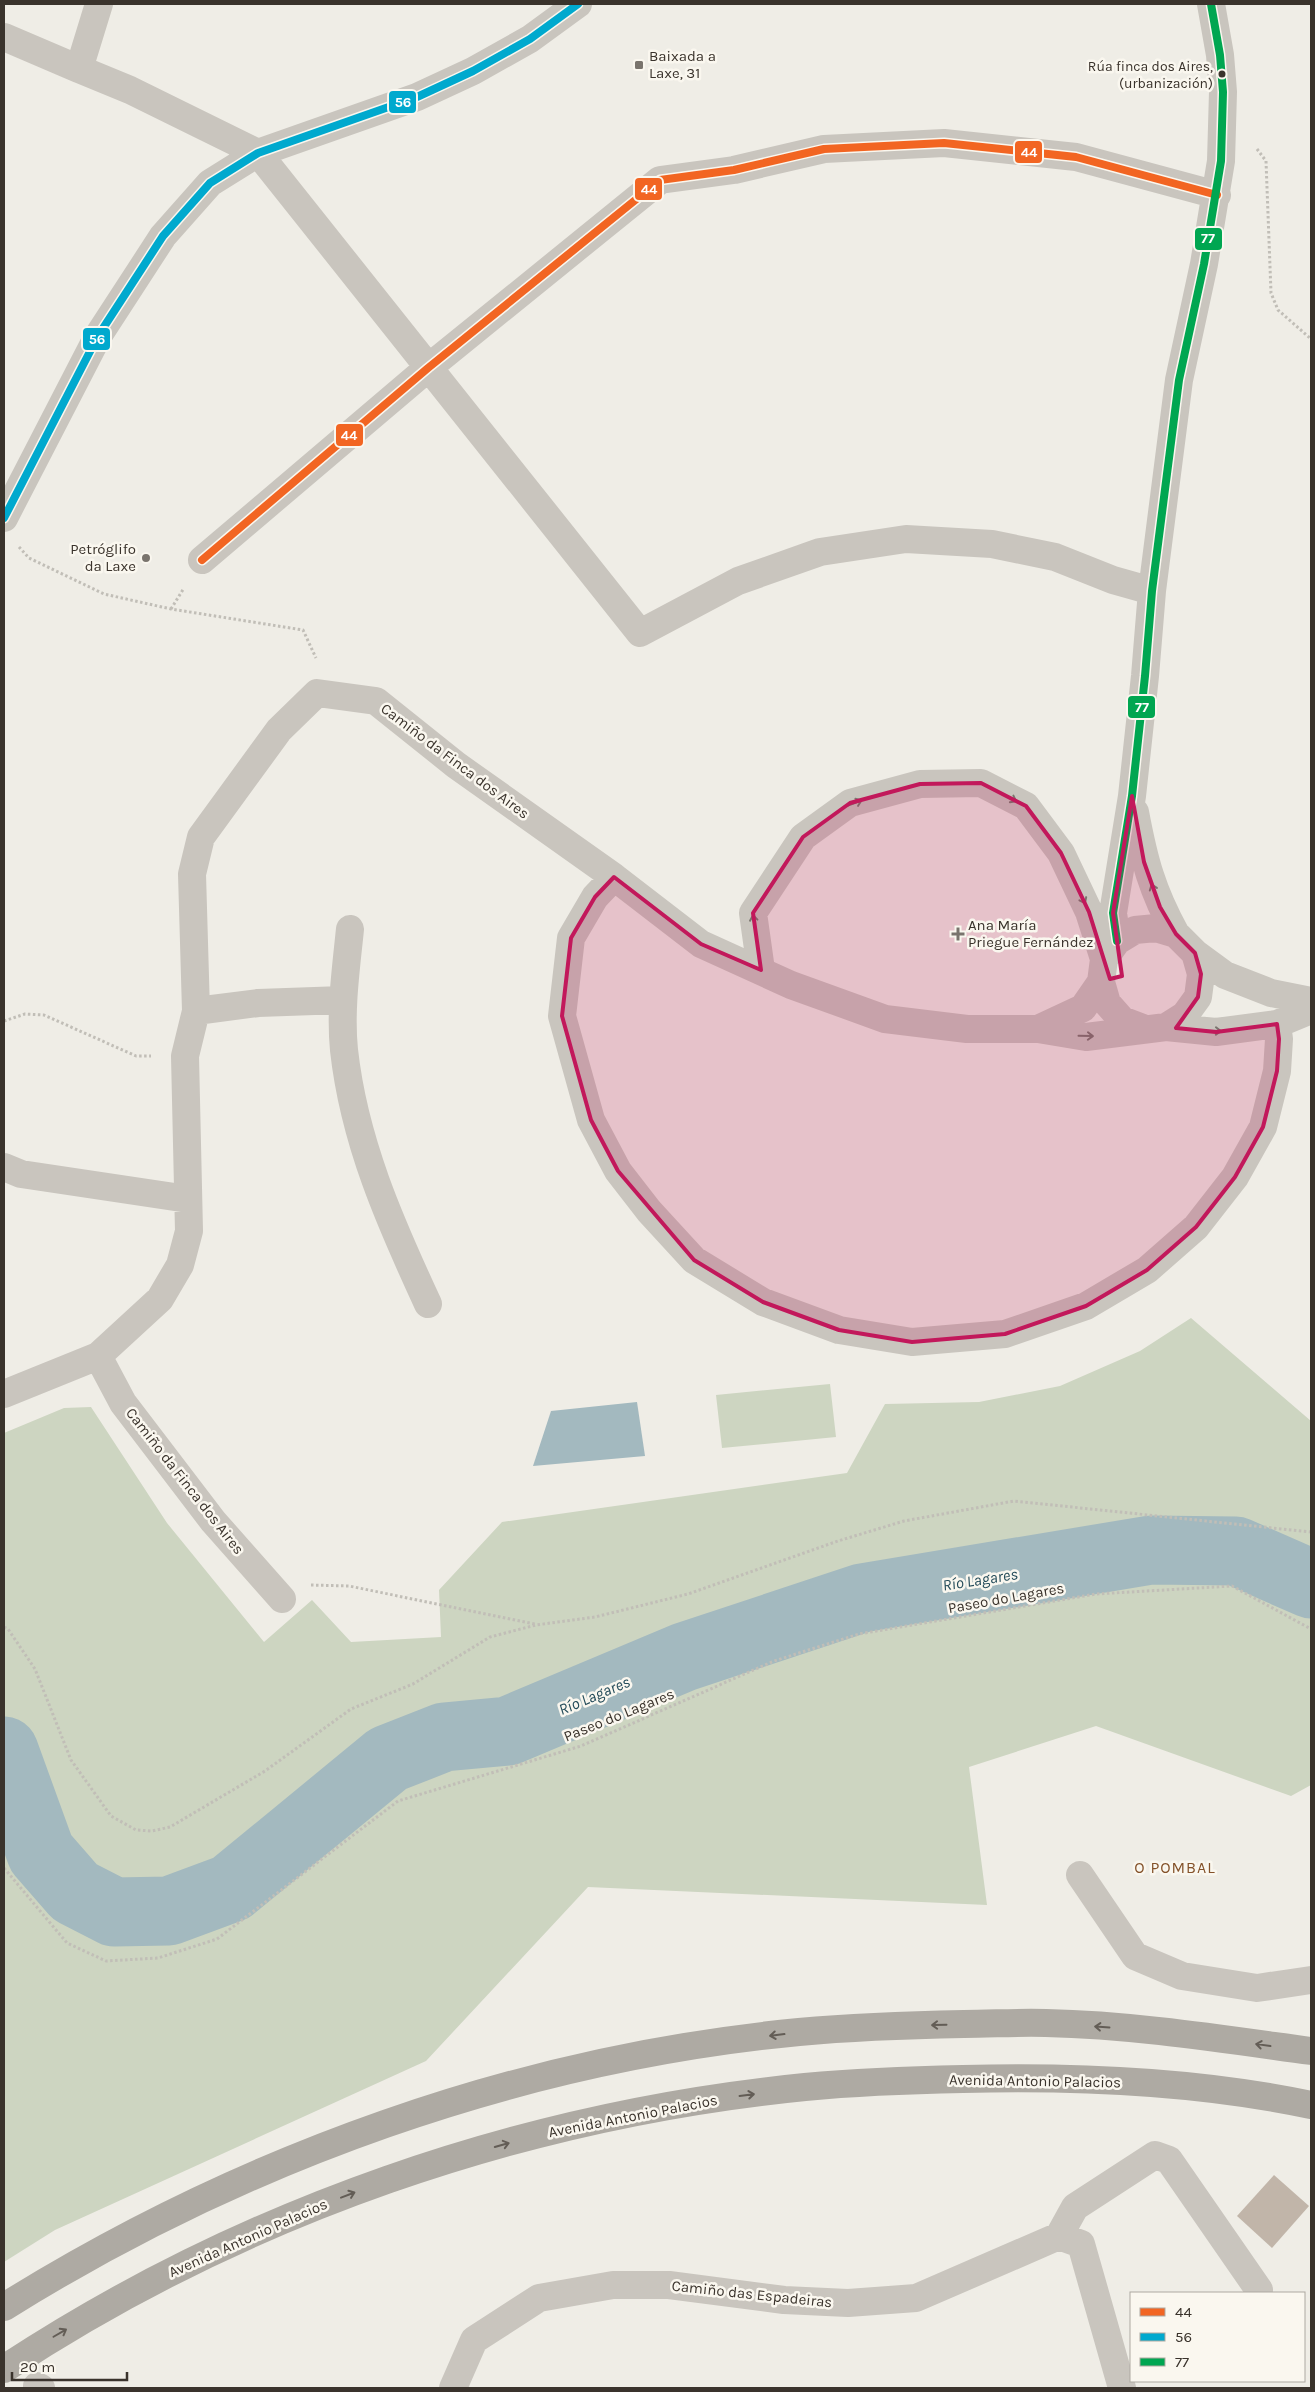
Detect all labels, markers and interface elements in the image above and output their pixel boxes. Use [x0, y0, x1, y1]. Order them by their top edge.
place label: Baixada a Laxe, 31 [649, 47, 716, 82]
place label: Rúa finca dos Aires, (urbanización) [1088, 58, 1213, 92]
marker: Baixada a Laxe, 31 [633, 59, 645, 71]
marker: Rúa finca dos Aires, (urbanización) [1217, 69, 1227, 79]
line badge: 56 [388, 90, 417, 114]
text: 56 [395, 94, 411, 111]
line badge: 44 [1014, 140, 1043, 164]
text: 44 [1021, 144, 1038, 161]
line badge: 44 [634, 177, 663, 201]
text: 44 [641, 181, 658, 198]
line badge: 77 [1194, 227, 1223, 251]
text: 77 [1201, 230, 1215, 247]
line badge: 56 [82, 327, 111, 351]
text: 56 [89, 331, 105, 348]
line badge: 44 [335, 423, 364, 447]
text: 44 [341, 427, 358, 444]
place label: Petróglifo da Laxe [70, 540, 136, 575]
marker: Petróglifo da Laxe [140, 552, 152, 564]
line badge: 77 [1127, 695, 1156, 719]
street label: Camiño da Finca dos Aires [377, 699, 533, 823]
text: 77 [1135, 699, 1149, 716]
one-way arrow [1003, 793, 1018, 803]
one-way arrow [847, 798, 862, 807]
one-way arrow [1149, 883, 1159, 899]
one-way arrow [1078, 889, 1087, 904]
one-way arrow [749, 915, 759, 931]
place label: Ana María Priegue Fernández [968, 916, 1093, 951]
marker: Ana María Priegue Fernández [952, 928, 964, 940]
one-way arrow [1206, 1026, 1222, 1036]
one-way arrow [1077, 1031, 1093, 1041]
street label: Camiño da Finca dos Aires [122, 1404, 248, 1558]
water label: Río Lagares [941, 1564, 1019, 1595]
street label: Paseo do Lagares [947, 1579, 1065, 1617]
water label: Río Lagares [556, 1672, 633, 1719]
street label: Paseo do Lagares [561, 1685, 677, 1745]
district label: O POMBAL [1134, 1858, 1216, 1877]
one-way arrow [931, 2020, 948, 2030]
one-way arrow [1094, 2022, 1110, 2031]
one-way arrow [769, 2030, 785, 2040]
one-way arrow [1255, 2039, 1271, 2049]
street label: Avenida Antonio Palacios [949, 2071, 1121, 2091]
one-way arrow [739, 2090, 755, 2100]
street label: Avenida Antonio Palacios [547, 2091, 719, 2141]
one-way arrow [494, 2139, 510, 2149]
one-way arrow [340, 2190, 355, 2199]
street label: Avenida Antonio Palacios [166, 2195, 330, 2281]
street label: Camiño das Espadeiras [671, 2277, 833, 2311]
legend [1130, 2292, 1305, 2382]
text: 44 [1175, 2303, 1192, 2321]
one-way arrow [52, 2328, 66, 2338]
text: 56 [1175, 2328, 1192, 2346]
scale bar [12, 2350, 128, 2382]
text: 77 [1175, 2353, 1189, 2371]
text: 20 m [20, 2358, 55, 2376]

